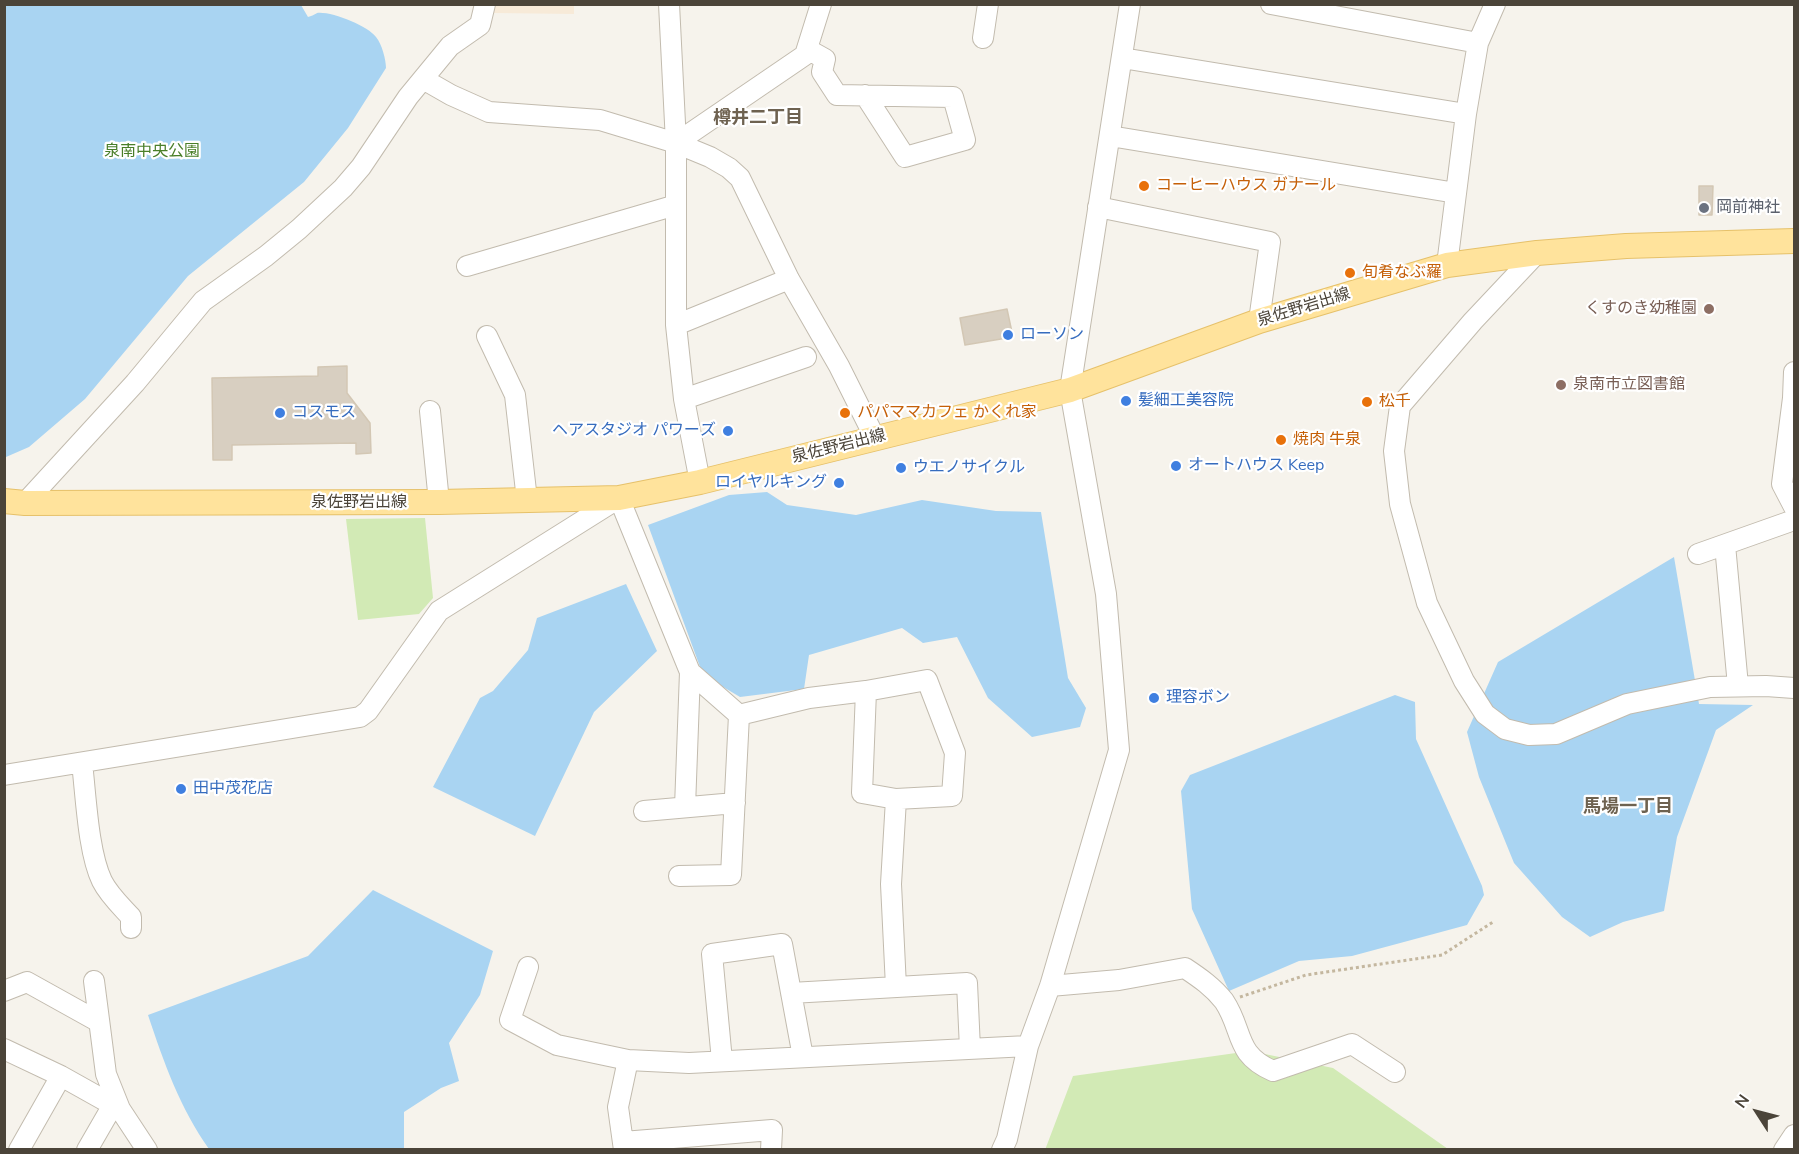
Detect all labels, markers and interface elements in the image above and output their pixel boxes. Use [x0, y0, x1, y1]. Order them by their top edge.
district label: 樽井二丁目 [713, 108, 803, 130]
park label: 泉南中央公園 [104, 142, 200, 162]
place label: コーヒーハウス ガナール [1156, 176, 1336, 196]
marker: コーヒーハウス ガナール [1137, 179, 1151, 193]
place label: 岡前神社 [1716, 198, 1780, 218]
marker: 岡前神社 [1697, 201, 1711, 215]
place label: 旬肴なぶ羅 [1362, 263, 1442, 283]
marker: 旬肴なぶ羅 [1343, 266, 1357, 280]
street label: 泉佐野岩出線 [1255, 285, 1353, 331]
place label: くすのき幼稚園 [1585, 299, 1697, 319]
marker: くすのき幼稚園 [1702, 302, 1716, 316]
place label: ローソン [1020, 325, 1084, 345]
marker: ローソン [1001, 328, 1015, 342]
place label: 泉南市立図書館 [1573, 375, 1685, 395]
marker: 泉南市立図書館 [1554, 378, 1568, 392]
place label: 髪細工美容院 [1138, 391, 1234, 411]
place label: 松千 [1379, 392, 1411, 412]
marker: 髪細工美容院 [1119, 394, 1133, 408]
marker: 松千 [1360, 395, 1374, 409]
place label: コスモス [292, 403, 356, 423]
place label: パパママカフェ かくれ家 [857, 403, 1037, 423]
marker: コスモス [273, 406, 287, 420]
marker: パパママカフェ かくれ家 [838, 406, 852, 420]
place label: ヘアスタジオ パワーズ [552, 421, 716, 441]
marker: ヘアスタジオ パワーズ [721, 424, 735, 438]
street label: 泉佐野岩出線 [790, 426, 888, 468]
place label: 焼肉 牛泉 [1293, 430, 1361, 450]
marker: 焼肉 牛泉 [1274, 433, 1288, 447]
place label: オートハウス Keep [1188, 456, 1324, 476]
place label: ウエノサイクル [913, 458, 1025, 478]
marker: オートハウス Keep [1169, 459, 1183, 473]
marker: ウエノサイクル [894, 461, 908, 475]
place label: ロイヤルキング [715, 473, 827, 493]
marker: ロイヤルキング [832, 476, 846, 490]
street label: 泉佐野岩出線 [311, 493, 407, 513]
place label: 理容ボン [1166, 688, 1230, 708]
marker: 理容ボン [1147, 691, 1161, 705]
place label: 田中茂花店 [193, 779, 273, 799]
marker: 田中茂花店 [174, 782, 188, 796]
district label: 馬場一丁目 [1583, 797, 1673, 819]
north arrow [1727, 1082, 1787, 1142]
text: N [1730, 1090, 1755, 1113]

